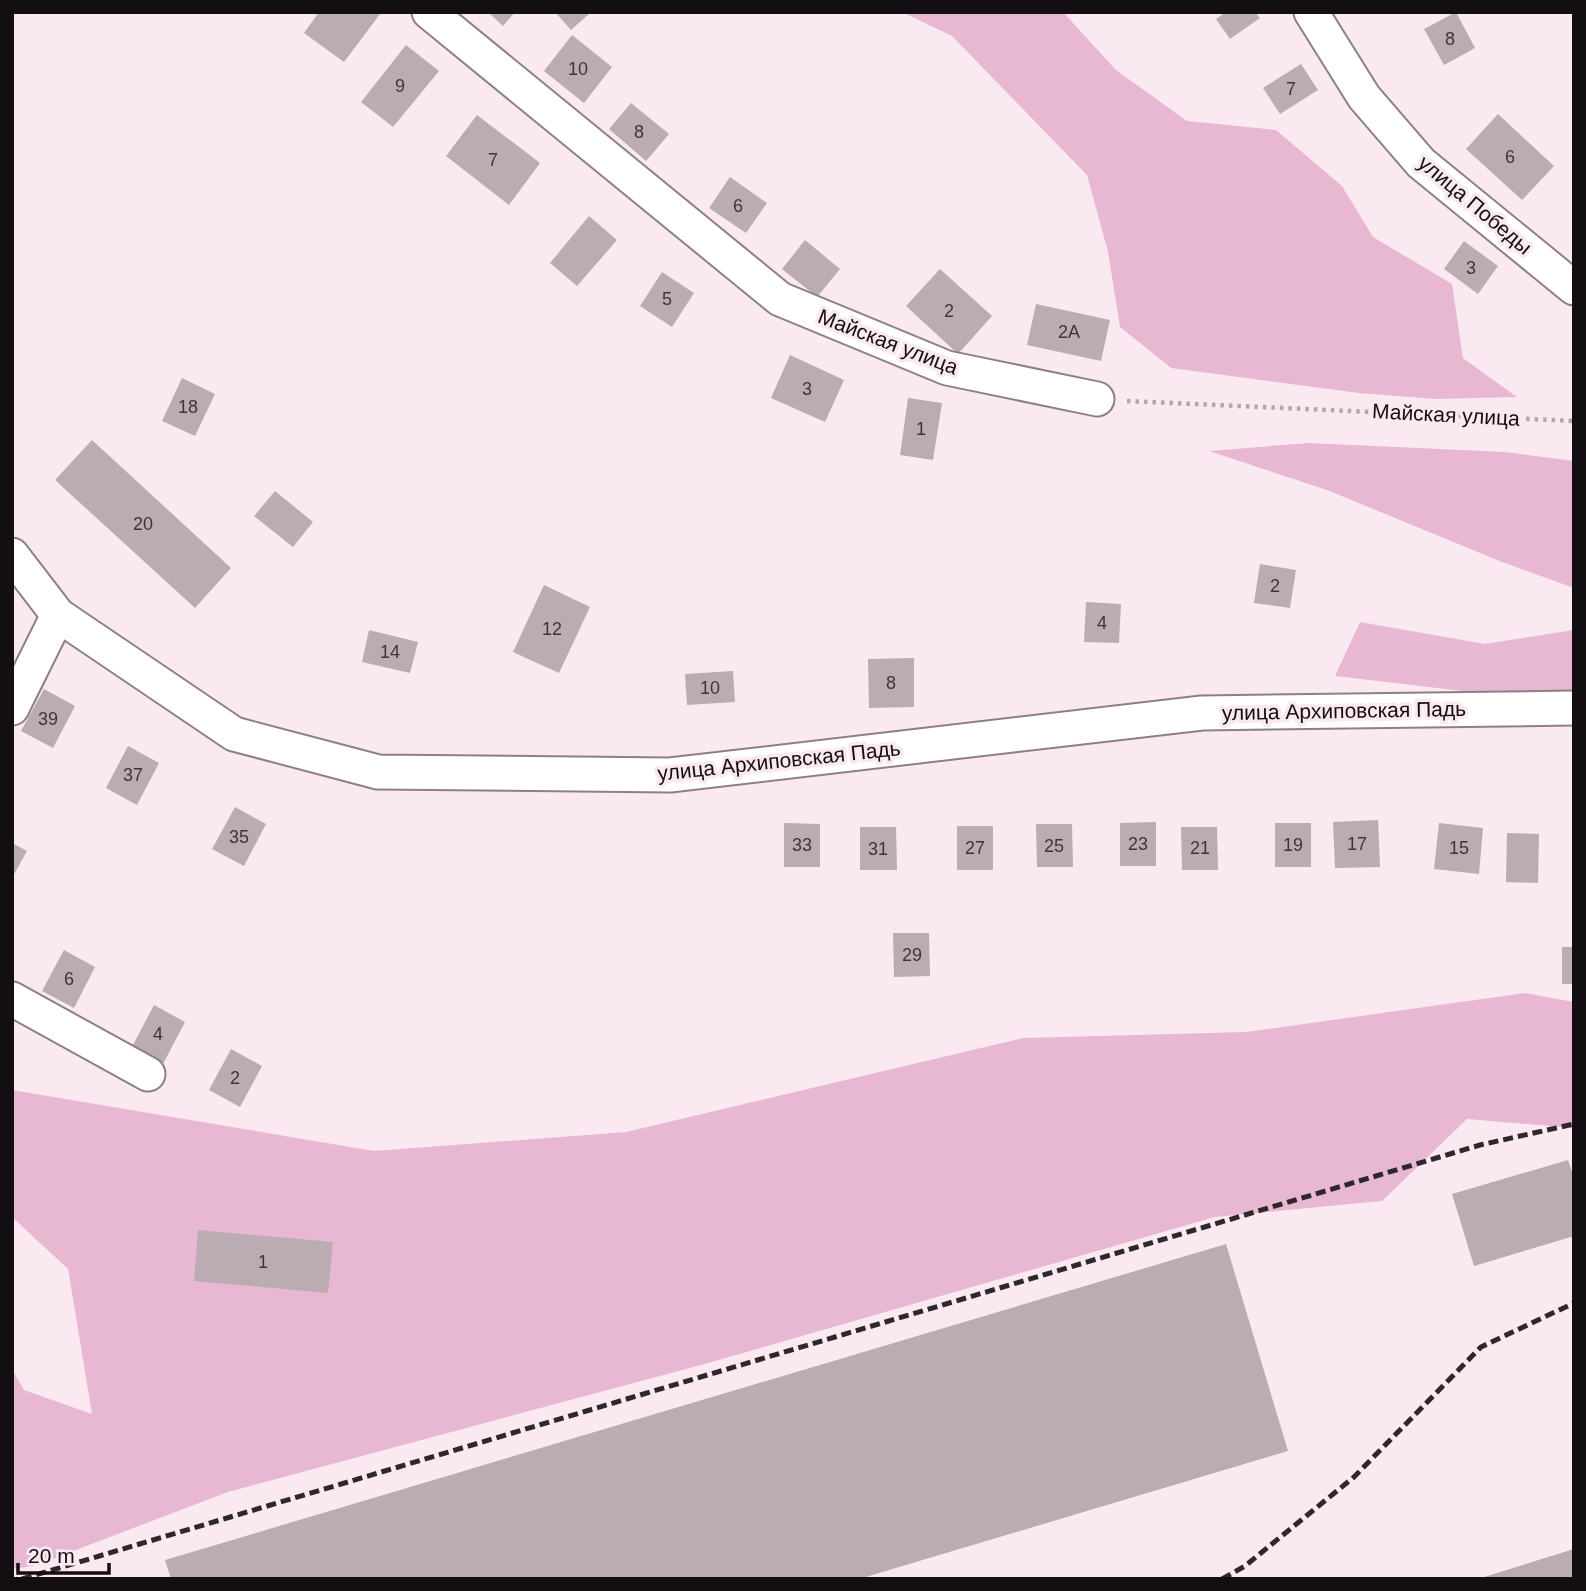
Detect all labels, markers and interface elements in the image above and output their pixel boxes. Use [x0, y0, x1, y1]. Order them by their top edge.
house number: 8 [1445, 29, 1455, 49]
house number: 10 [568, 59, 588, 79]
house number: 9 [395, 76, 405, 96]
house number: 7 [1286, 79, 1296, 99]
house number: 8 [634, 122, 644, 142]
house number: 6 [1505, 147, 1515, 167]
house number: 7 [488, 150, 498, 170]
street label: улица Победы [1414, 151, 1537, 259]
house number: 6 [733, 196, 743, 216]
house number: 3 [1466, 258, 1476, 278]
house number: 5 [662, 289, 672, 309]
house number: 2 [944, 301, 954, 321]
street label: Майская улица [815, 304, 962, 379]
house number: 2А [1058, 322, 1080, 342]
house number: 3 [802, 379, 812, 399]
house number: 18 [178, 397, 198, 417]
street label: Майская улица [1372, 399, 1521, 430]
house number: 1 [916, 419, 926, 439]
house number: 20 [133, 514, 153, 534]
house number: 2 [1270, 576, 1280, 596]
house number: 4 [1097, 613, 1107, 633]
house number: 12 [542, 619, 562, 639]
house number: 14 [380, 642, 400, 662]
house number: 8 [886, 673, 896, 693]
house number: 10 [700, 678, 720, 698]
street label: улица Архиповская Падь [1222, 697, 1466, 724]
house number: 39 [38, 709, 58, 729]
street label: улица Архиповская Падь [656, 736, 902, 785]
house number: 37 [123, 765, 143, 785]
house number: 35 [229, 827, 249, 847]
house number: 23 [1128, 834, 1148, 854]
house number: 17 [1347, 834, 1367, 854]
house number: 33 [792, 835, 812, 855]
house number: 19 [1283, 835, 1303, 855]
house number: 25 [1044, 836, 1064, 856]
house number: 27 [965, 838, 985, 858]
house number: 21 [1190, 838, 1210, 858]
house number: 15 [1449, 838, 1469, 858]
house number: 31 [868, 839, 888, 859]
house number: 29 [902, 945, 922, 965]
house number: 6 [64, 969, 74, 989]
house number: 4 [153, 1024, 163, 1044]
house number: 2 [230, 1068, 240, 1088]
house number: 1 [258, 1252, 268, 1272]
scale bar [18, 1532, 108, 1576]
text: 20 m [28, 1544, 75, 1567]

